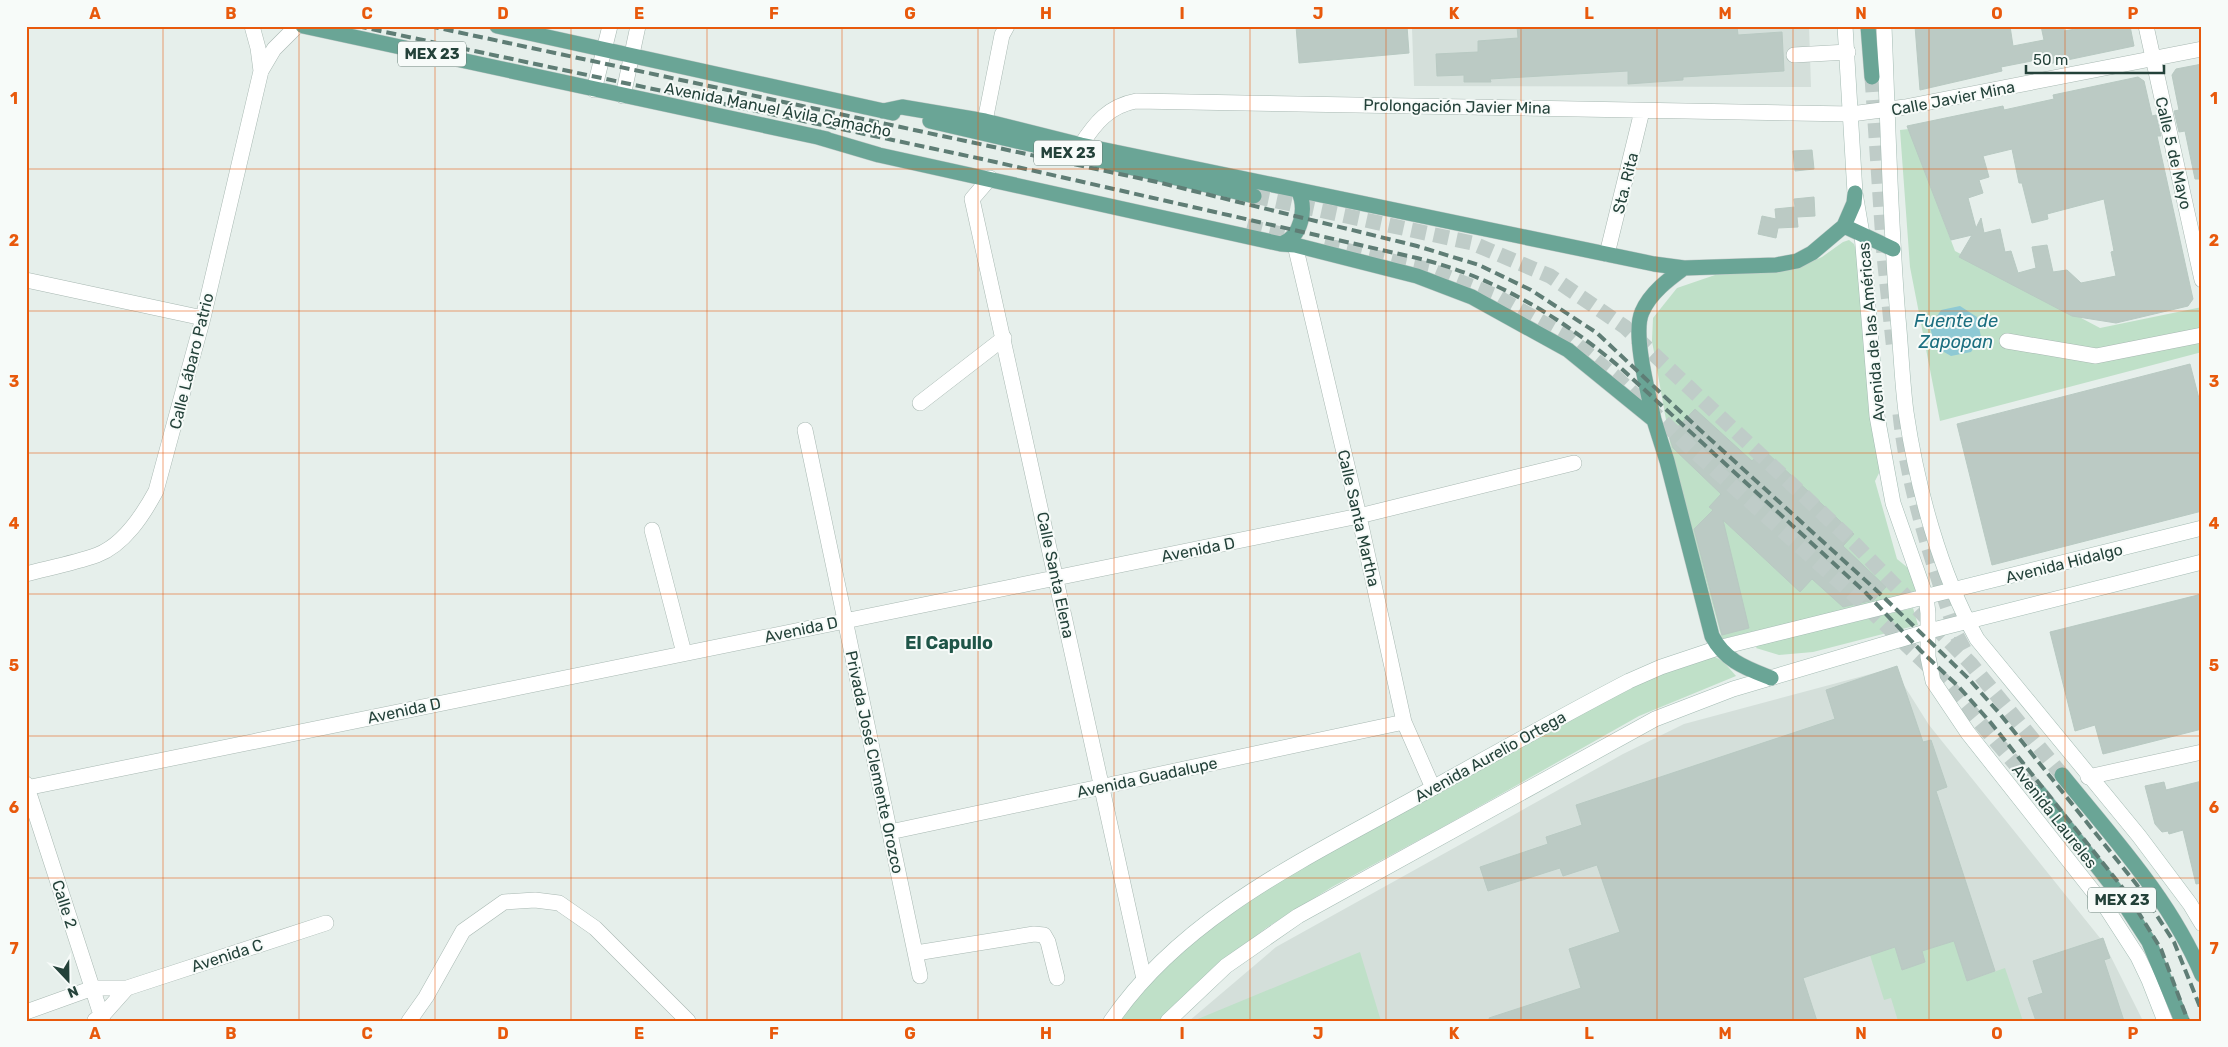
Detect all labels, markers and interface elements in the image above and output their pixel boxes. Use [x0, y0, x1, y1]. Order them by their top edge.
text: A [89, 4, 101, 23]
text: B [225, 4, 237, 23]
text: C [361, 4, 373, 23]
text: D [497, 4, 509, 23]
text: E [634, 4, 644, 23]
text: F [769, 4, 779, 23]
text: G [904, 4, 916, 23]
text: H [1040, 4, 1052, 23]
text: I [1179, 4, 1185, 23]
text: J [1313, 4, 1323, 23]
text: K [1449, 4, 1460, 23]
text: L [1584, 4, 1594, 23]
text: M [1718, 4, 1732, 23]
text: N [1855, 4, 1867, 23]
text: O [1991, 4, 2003, 23]
text: P [2128, 4, 2139, 23]
road number: MEX 23 [398, 42, 466, 66]
scale bar [2026, 42, 2163, 74]
text: 50 m [2033, 51, 2068, 69]
street label: Calle Javier Mina [1890, 77, 2016, 120]
street label: Avenida Manuel Ávila Camacho [663, 78, 893, 141]
text: 1 [10, 89, 18, 108]
text: 1 [2210, 89, 2218, 108]
street label: Prolongación Javier Mina [1363, 95, 1551, 118]
street label: Calle 5 de Mayo [2151, 95, 2196, 211]
road number: MEX 23 [1034, 140, 1102, 166]
street label: Sta. Rita [1609, 151, 1642, 216]
text: 2 [9, 231, 19, 250]
text: 2 [2209, 231, 2219, 250]
street label: Avenida de las Américas [1854, 241, 1889, 422]
street label: Calle Lábaro Patrio [165, 291, 218, 431]
water label: Fuente de Zapopan [1914, 310, 1998, 353]
text: 3 [9, 372, 19, 391]
text: 3 [2209, 372, 2219, 391]
street label: Calle Santa Martha [1334, 448, 1384, 588]
street label: Calle Santa Elena [1033, 510, 1078, 640]
text: 4 [9, 514, 20, 533]
text: 4 [2209, 514, 2220, 533]
street label: Avenida D [1160, 533, 1237, 566]
street label: Avenida Hidalgo [2004, 540, 2125, 587]
street label: Avenida D [763, 612, 840, 647]
district label: El Capullo [905, 632, 993, 654]
street label: Privada José Clemente Orozco [842, 649, 907, 875]
text: 5 [9, 656, 19, 675]
text: 5 [2209, 656, 2219, 675]
street label: Avenida D [366, 693, 443, 728]
street label: Avenida Aurelio Ortega [1411, 707, 1569, 806]
street label: Avenida Guadalupe [1075, 753, 1219, 802]
street label: Avenida Laureles [2008, 760, 2101, 872]
text: 6 [9, 798, 19, 817]
text: 6 [2209, 798, 2219, 817]
street label: Calle 2 [48, 878, 81, 931]
road number: MEX 23 [2088, 888, 2156, 912]
street label: Avenida C [189, 935, 265, 976]
text: 7 [9, 939, 19, 958]
text: 7 [2209, 939, 2219, 958]
north arrow [42, 954, 92, 1004]
text: N [65, 982, 81, 1001]
text: A [89, 1024, 101, 1043]
text: B [225, 1024, 237, 1043]
text: C [361, 1024, 373, 1043]
text: D [497, 1024, 509, 1043]
text: E [634, 1024, 644, 1043]
text: F [769, 1024, 779, 1043]
text: G [904, 1024, 916, 1043]
text: H [1040, 1024, 1052, 1043]
text: I [1179, 1024, 1185, 1043]
text: J [1313, 1024, 1323, 1043]
text: K [1449, 1024, 1460, 1043]
text: L [1584, 1024, 1594, 1043]
text: M [1718, 1024, 1732, 1043]
text: N [1855, 1024, 1867, 1043]
text: O [1991, 1024, 2003, 1043]
text: P [2128, 1024, 2139, 1043]

